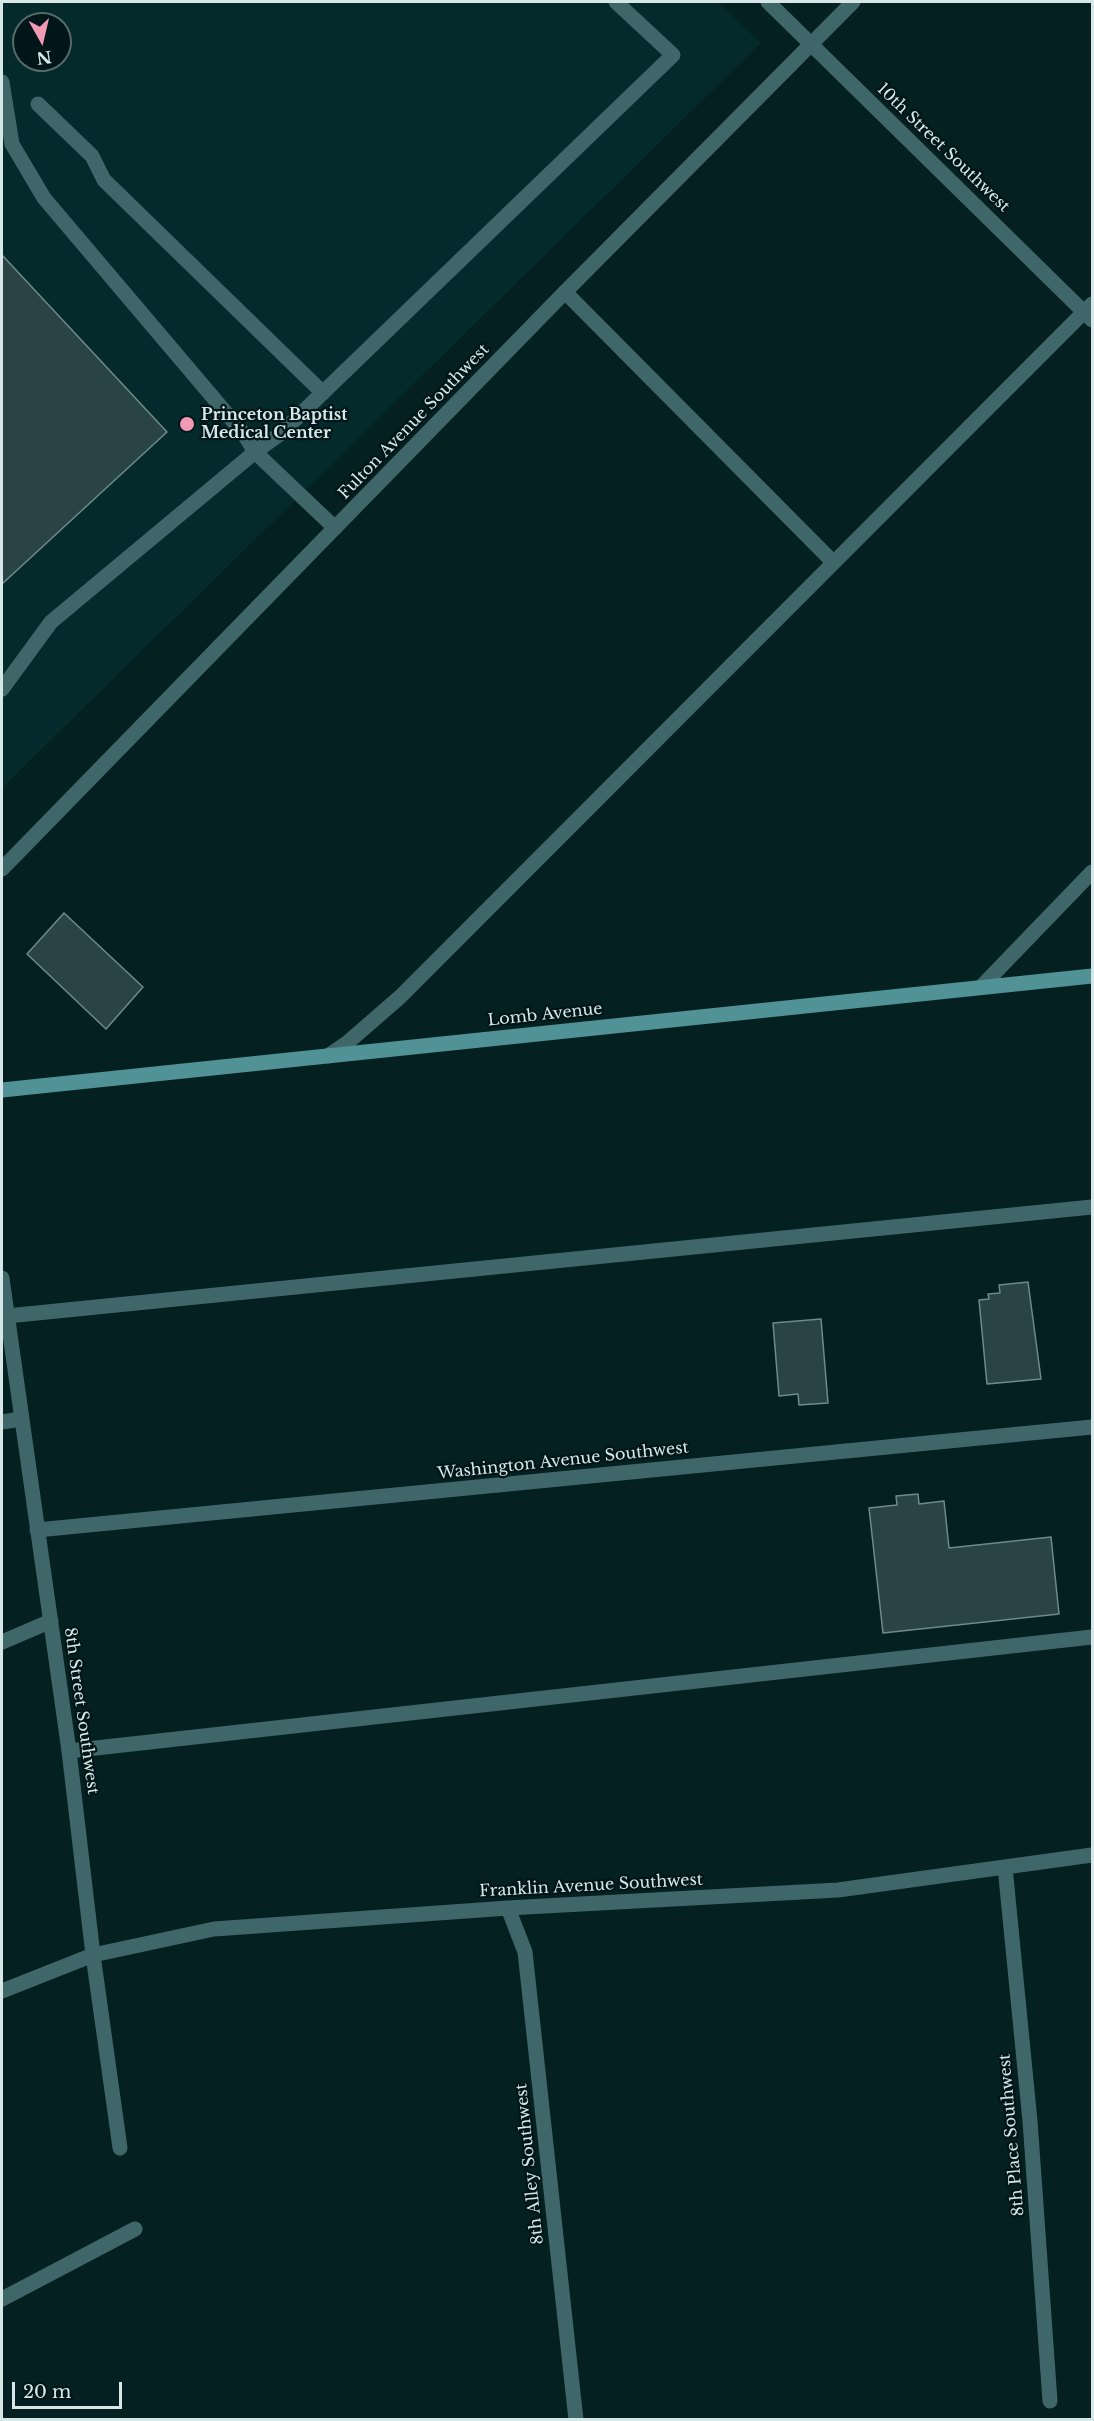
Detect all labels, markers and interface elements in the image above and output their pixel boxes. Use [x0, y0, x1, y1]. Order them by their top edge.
north arrow [12, 12, 72, 72]
text: N [35, 47, 53, 69]
street label: 10th Street Southwest [873, 80, 1013, 216]
street label: Fulton Avenue Southwest [335, 340, 493, 504]
place label: Princeton Baptist Medical Center [201, 405, 347, 443]
marker: Princeton Baptist Medical Center [178, 415, 196, 433]
street label: Lomb Avenue [487, 999, 603, 1031]
street label: Washington Avenue Southwest [437, 1438, 689, 1484]
street label: 8th Street Southwest [60, 1626, 102, 1796]
street label: Franklin Avenue Southwest [479, 1871, 703, 1901]
street label: 8th Place Southwest [995, 2053, 1029, 2217]
street label: 8th Alley Southwest [512, 2082, 548, 2246]
scale bar [15, 2370, 124, 2408]
text: 20 m [23, 2381, 71, 2403]

